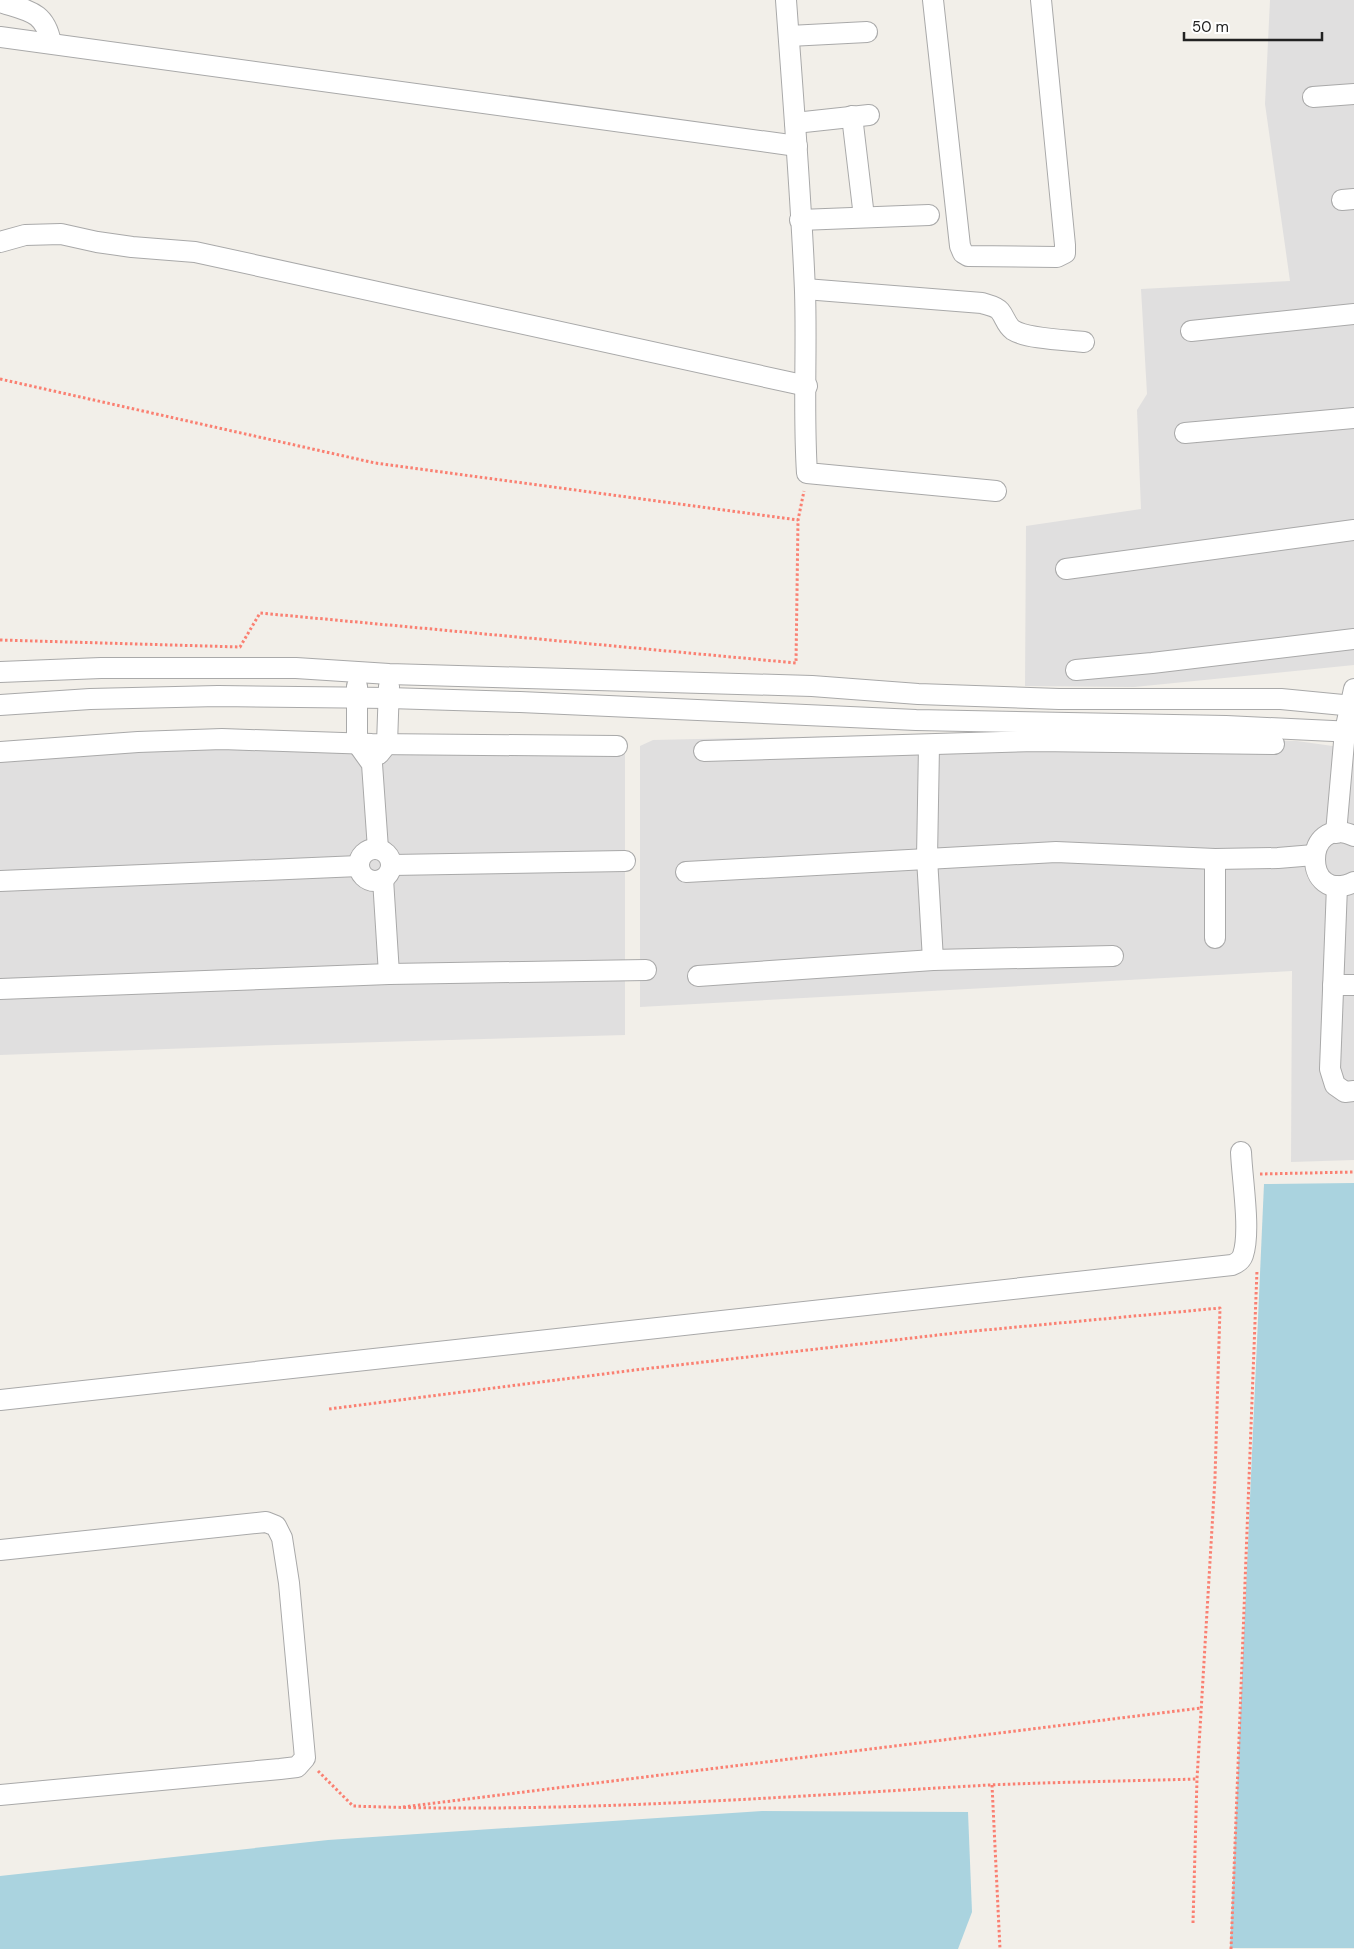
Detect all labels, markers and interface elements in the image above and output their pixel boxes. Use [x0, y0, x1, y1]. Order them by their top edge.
scale bar [1184, 10, 1322, 42]
text: 50 m [1192, 17, 1229, 37]

